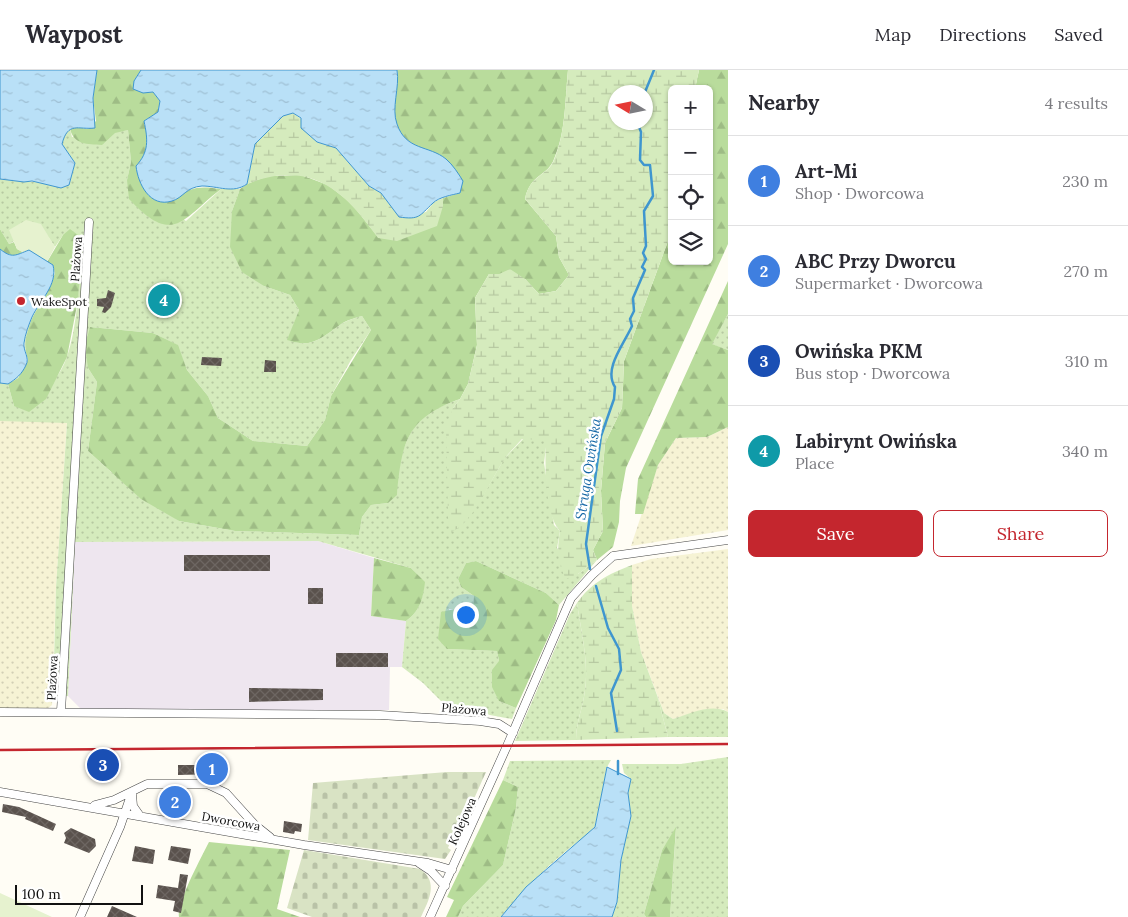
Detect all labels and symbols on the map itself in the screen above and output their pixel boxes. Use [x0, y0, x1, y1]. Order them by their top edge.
north arrow [608, 85, 653, 130]
street label: Plażowa [67, 236, 85, 282]
pin: 4 [148, 281, 180, 319]
place label: WakeSpot [31, 294, 87, 309]
marker: WakeSpot [15, 295, 27, 307]
water label: Struga Owińska [571, 417, 605, 521]
your location [453, 602, 479, 628]
street label: Plażowa [43, 655, 61, 701]
street label: Plażowa [441, 700, 487, 718]
pin: 3 [87, 746, 119, 784]
pin: 1 [196, 750, 228, 788]
pin: 2 [159, 783, 191, 821]
street label: Kolejowa [445, 795, 479, 847]
street label: Dworcowa [200, 808, 262, 834]
scale bar [15, 882, 142, 905]

